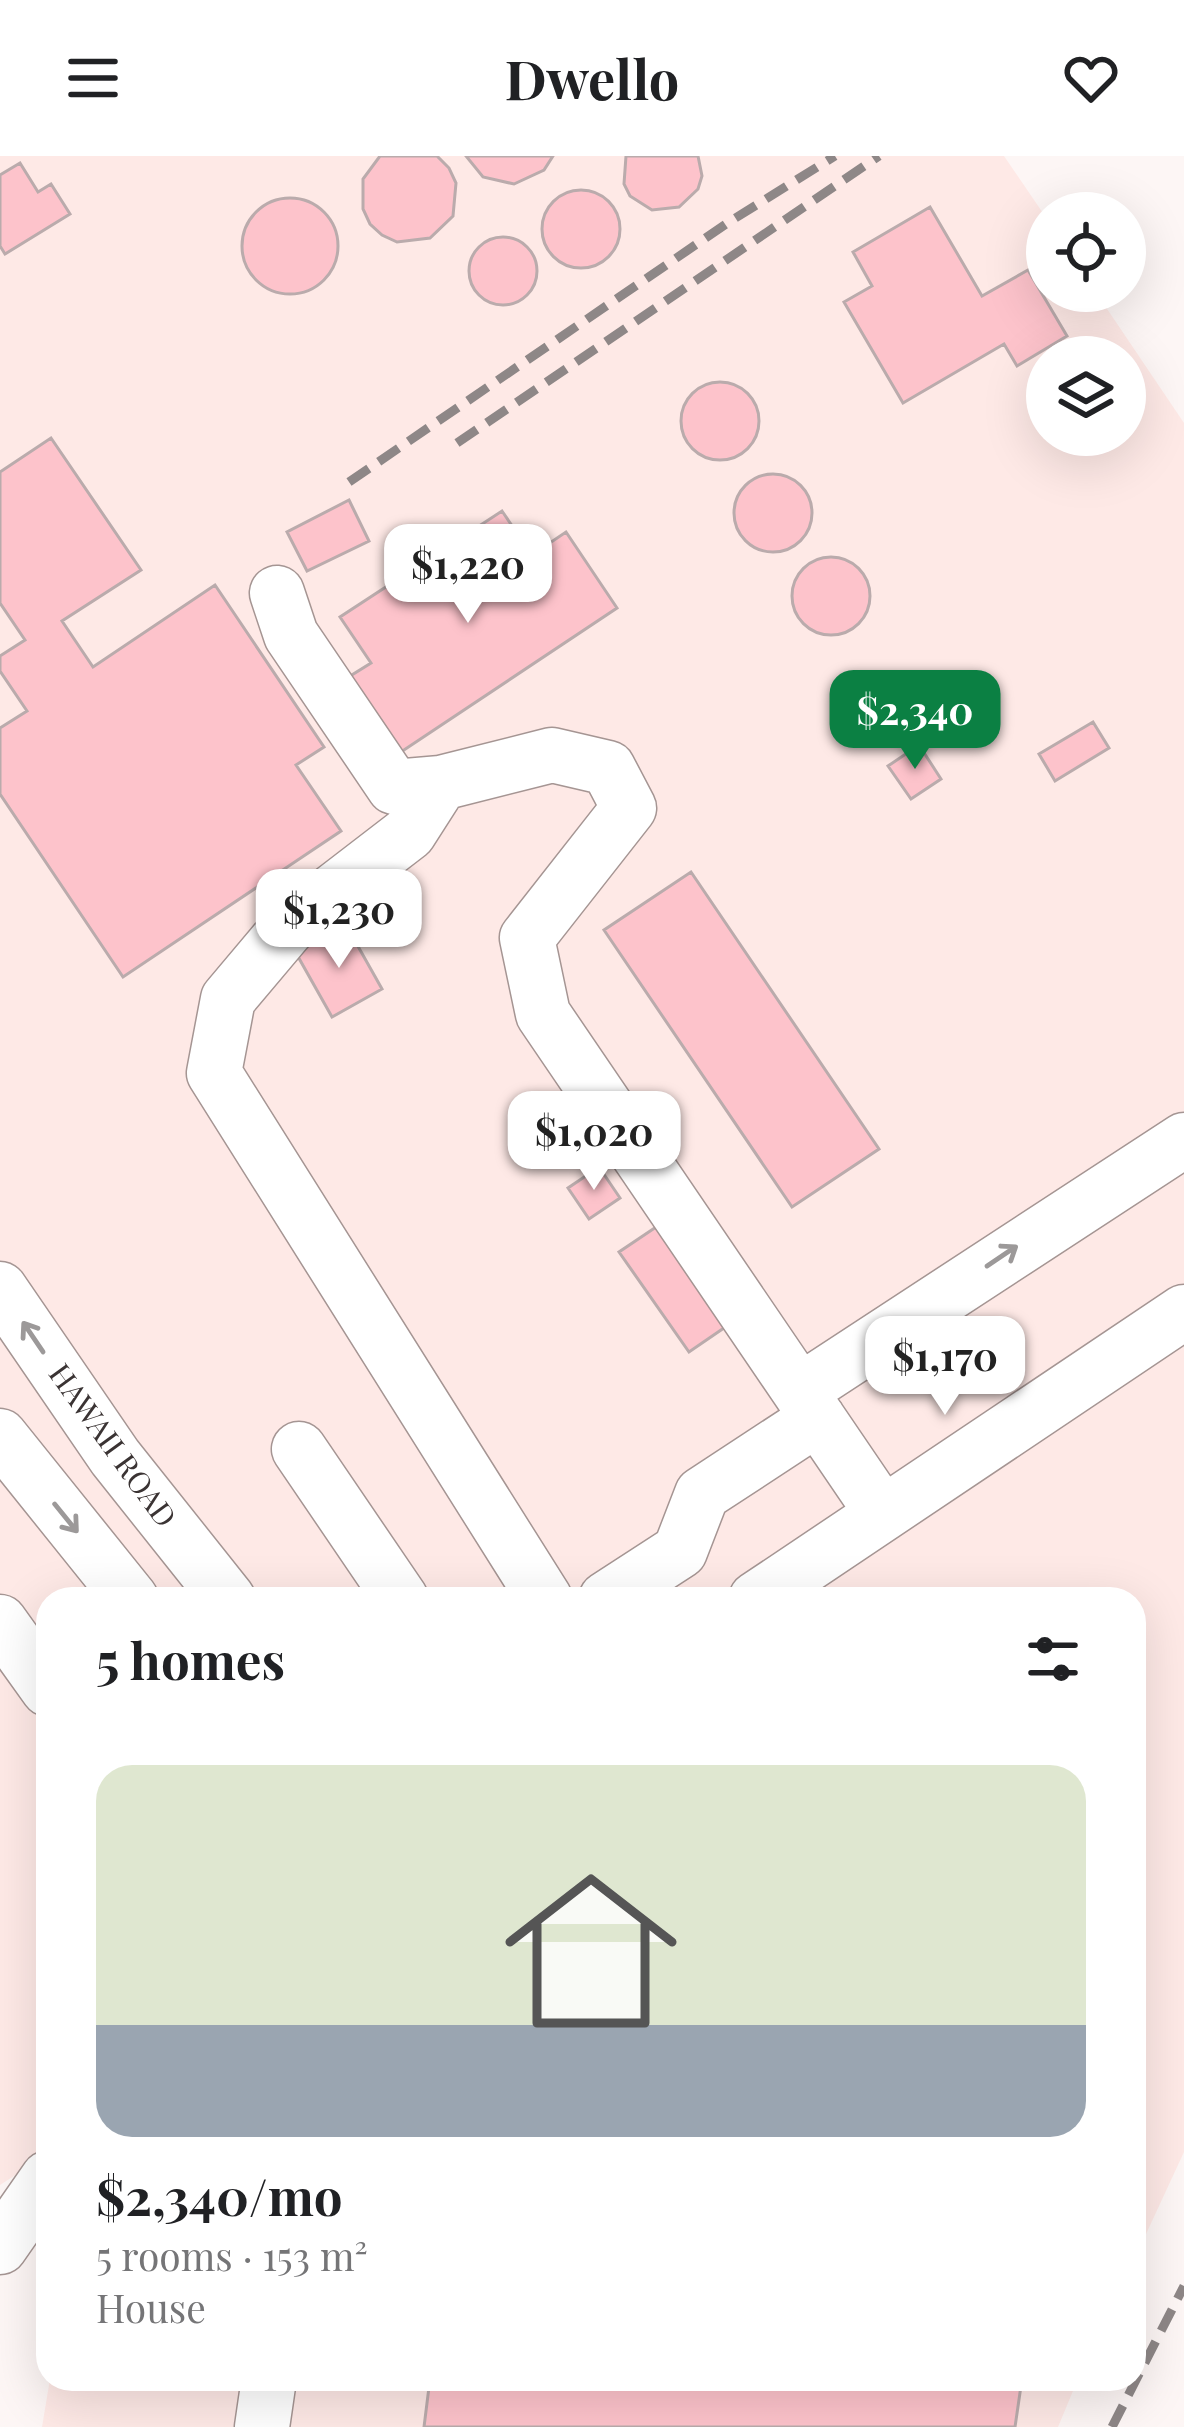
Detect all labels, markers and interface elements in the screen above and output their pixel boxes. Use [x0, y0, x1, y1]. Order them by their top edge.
text: Dwello [505, 42, 679, 114]
icon: menu [60, 45, 126, 111]
icon: heart [1058, 45, 1124, 111]
map controls [1026, 192, 1146, 456]
button: locate [1026, 192, 1146, 312]
button: layers [1026, 336, 1146, 456]
pin: $1,220 [370, 524, 566, 626]
text: $1,220 [411, 537, 525, 589]
pin: $2,340 [817, 670, 1013, 772]
text: $2,340 [857, 683, 973, 735]
pin: $1,230 [241, 869, 437, 971]
text: $1,230 [283, 882, 395, 934]
pin: $1,020 [496, 1091, 692, 1193]
text: $1,020 [535, 1104, 653, 1156]
one-way arrow [985, 1244, 1019, 1269]
pin: $1,170 [847, 1316, 1043, 1418]
one-way arrow [21, 1321, 46, 1354]
text: $1,170 [892, 1329, 998, 1381]
street label: HAWAII ROAD [41, 1355, 186, 1535]
one-way arrow [52, 1501, 78, 1533]
text: 5 homes [96, 1625, 285, 1693]
icon: filters [1020, 1626, 1086, 1692]
icon: home [483, 1843, 699, 2059]
text: $2,340/mo [96, 2161, 343, 2229]
text: 5 rooms · 153 m² [96, 2229, 368, 2281]
text: House [96, 2281, 206, 2333]

